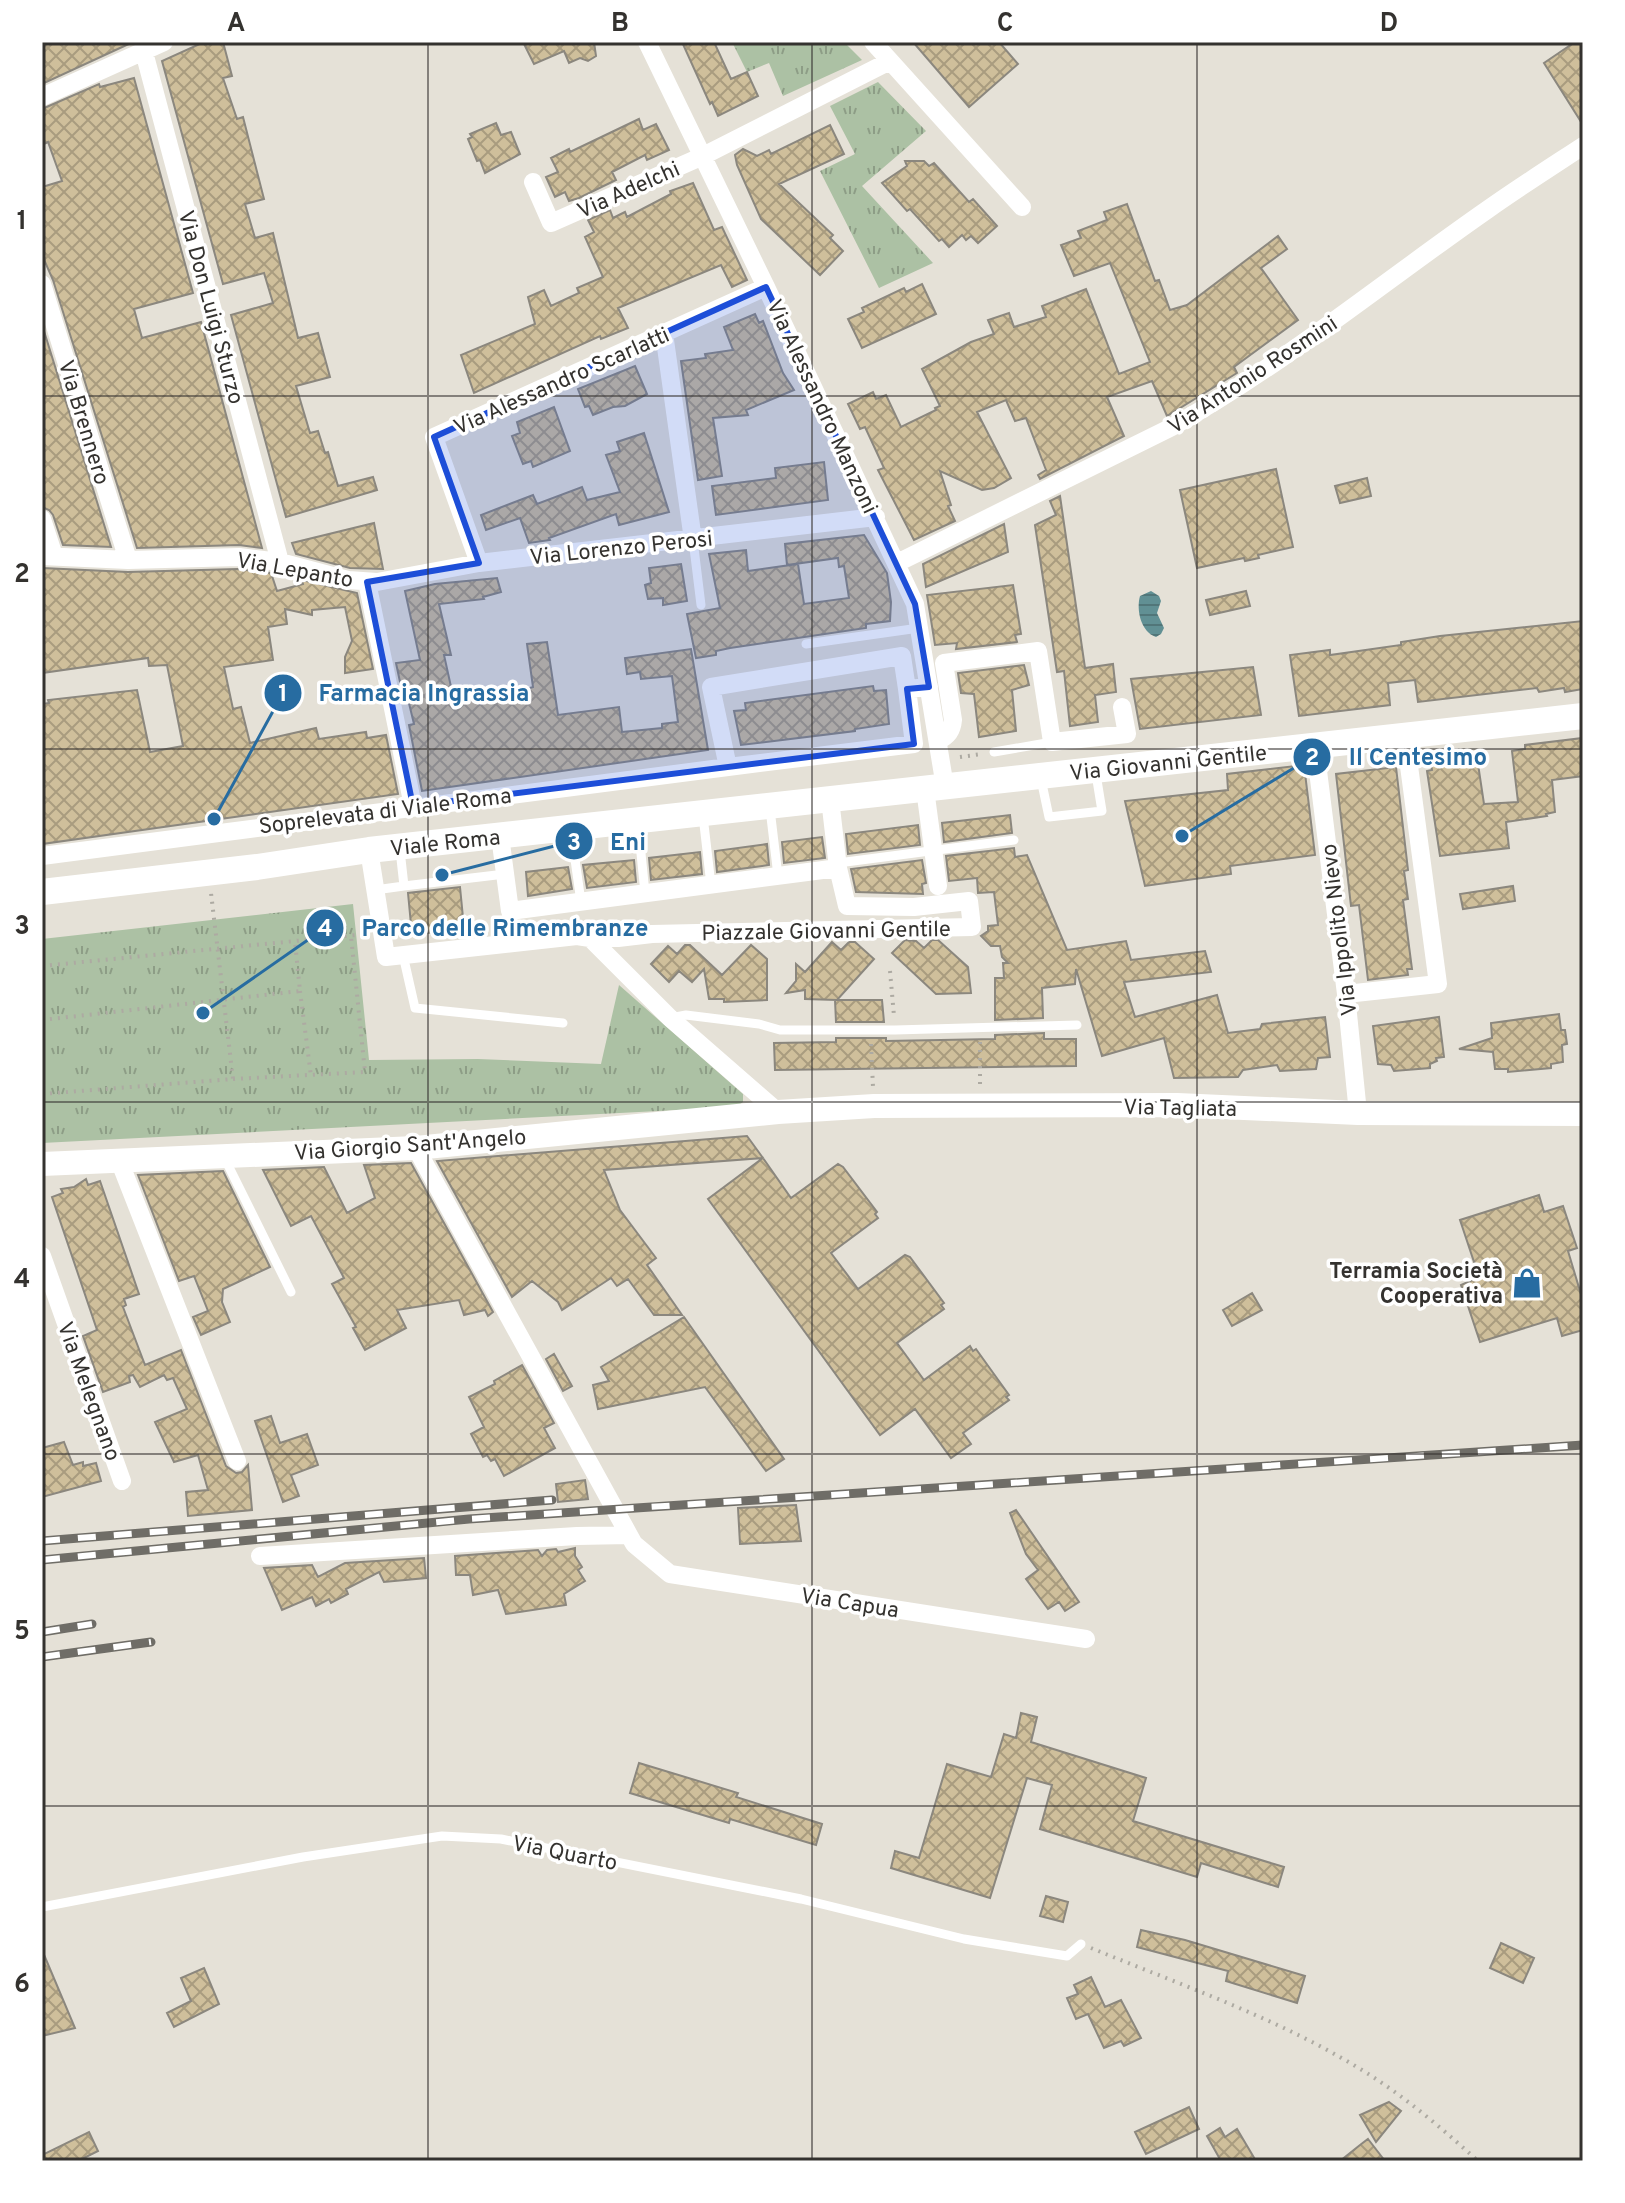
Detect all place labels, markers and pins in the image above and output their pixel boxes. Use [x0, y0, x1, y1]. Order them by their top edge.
callout: Farmacia Ingrassia [263, 669, 546, 717]
callout: Il Centesimo [1292, 733, 1503, 781]
callout: Eni [554, 817, 662, 865]
callout: Parco delle Rimembranze [305, 904, 664, 952]
place label: Terramia Società Cooperativa [1329, 1259, 1503, 1311]
shop icon: Terramia Società Cooperativa [1510, 1266, 1544, 1300]

